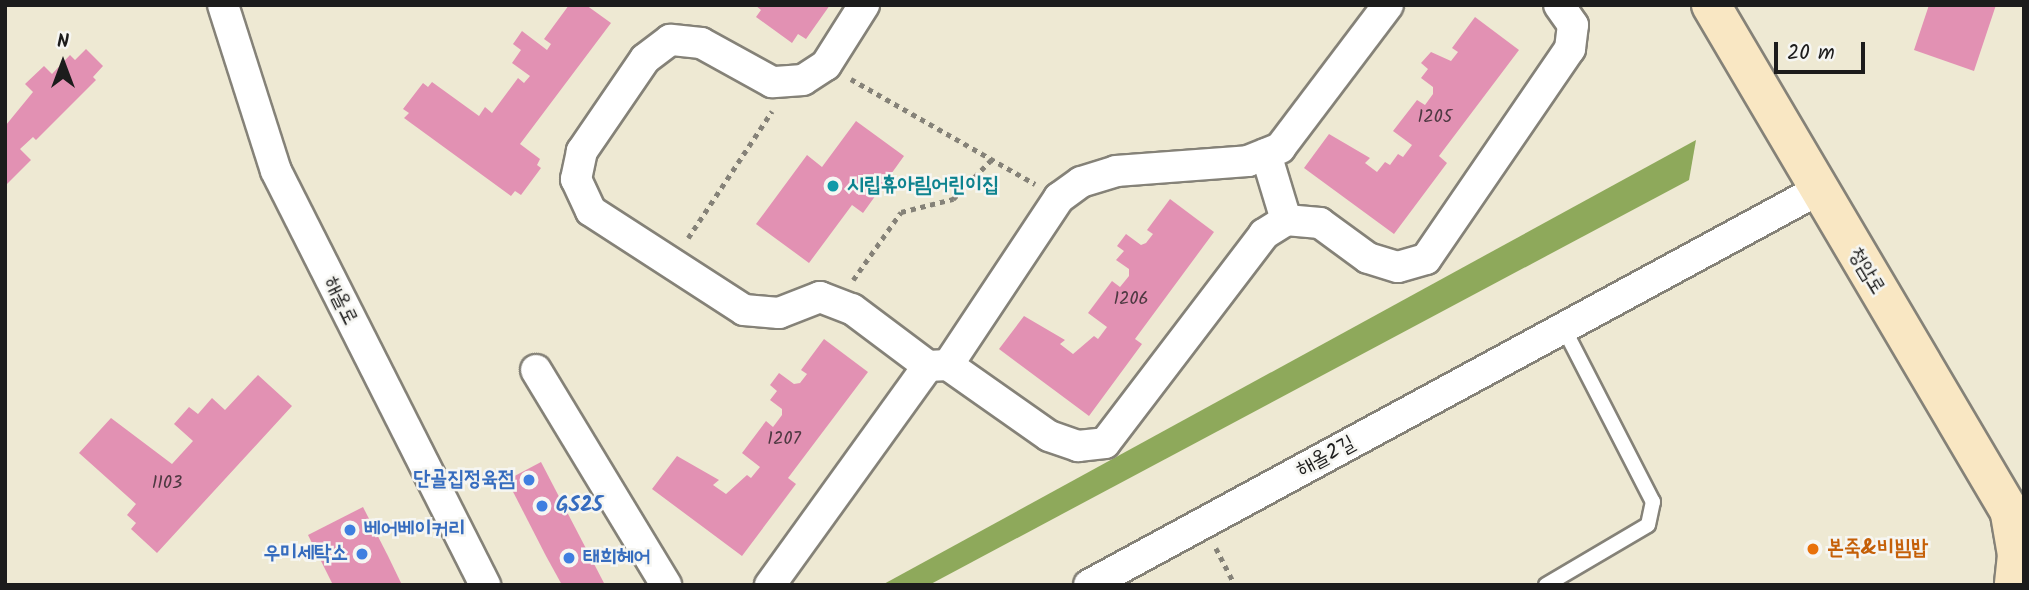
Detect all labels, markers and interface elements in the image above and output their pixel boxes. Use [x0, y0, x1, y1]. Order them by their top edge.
text: N [57, 27, 69, 57]
north arrow [28, 28, 98, 98]
scale bar [1777, 28, 1868, 72]
text: 20 m [1787, 37, 1835, 70]
house number: 1205 [1418, 107, 1452, 129]
place label: 시립휴아림어린이집 [847, 173, 999, 199]
marker: 시립휴아림어린이집 [825, 178, 841, 194]
street label: 청암로 [1842, 243, 1890, 299]
street label: 해올로 [318, 273, 362, 329]
house number: 1206 [1113, 289, 1149, 311]
house number: 1207 [767, 429, 801, 451]
street label: 해올2길 [1292, 431, 1360, 483]
place label: 단골집정육점 [414, 467, 515, 493]
marker: 단골집정육점 [521, 472, 537, 488]
house number: 1103 [152, 473, 182, 495]
place label: GS25 [556, 493, 603, 519]
marker: GS25 [534, 498, 550, 514]
place label: 베어베이커리 [364, 517, 465, 543]
marker: 베어베이커리 [342, 522, 358, 538]
place label: 본죽&비빔밥 [1827, 536, 1928, 562]
place label: 우미세탁소 [264, 541, 348, 567]
marker: 본죽&비빔밥 [1805, 541, 1821, 557]
place label: 태희헤어 [583, 545, 651, 571]
marker: 우미세탁소 [354, 546, 370, 562]
marker: 태희헤어 [561, 550, 577, 566]

